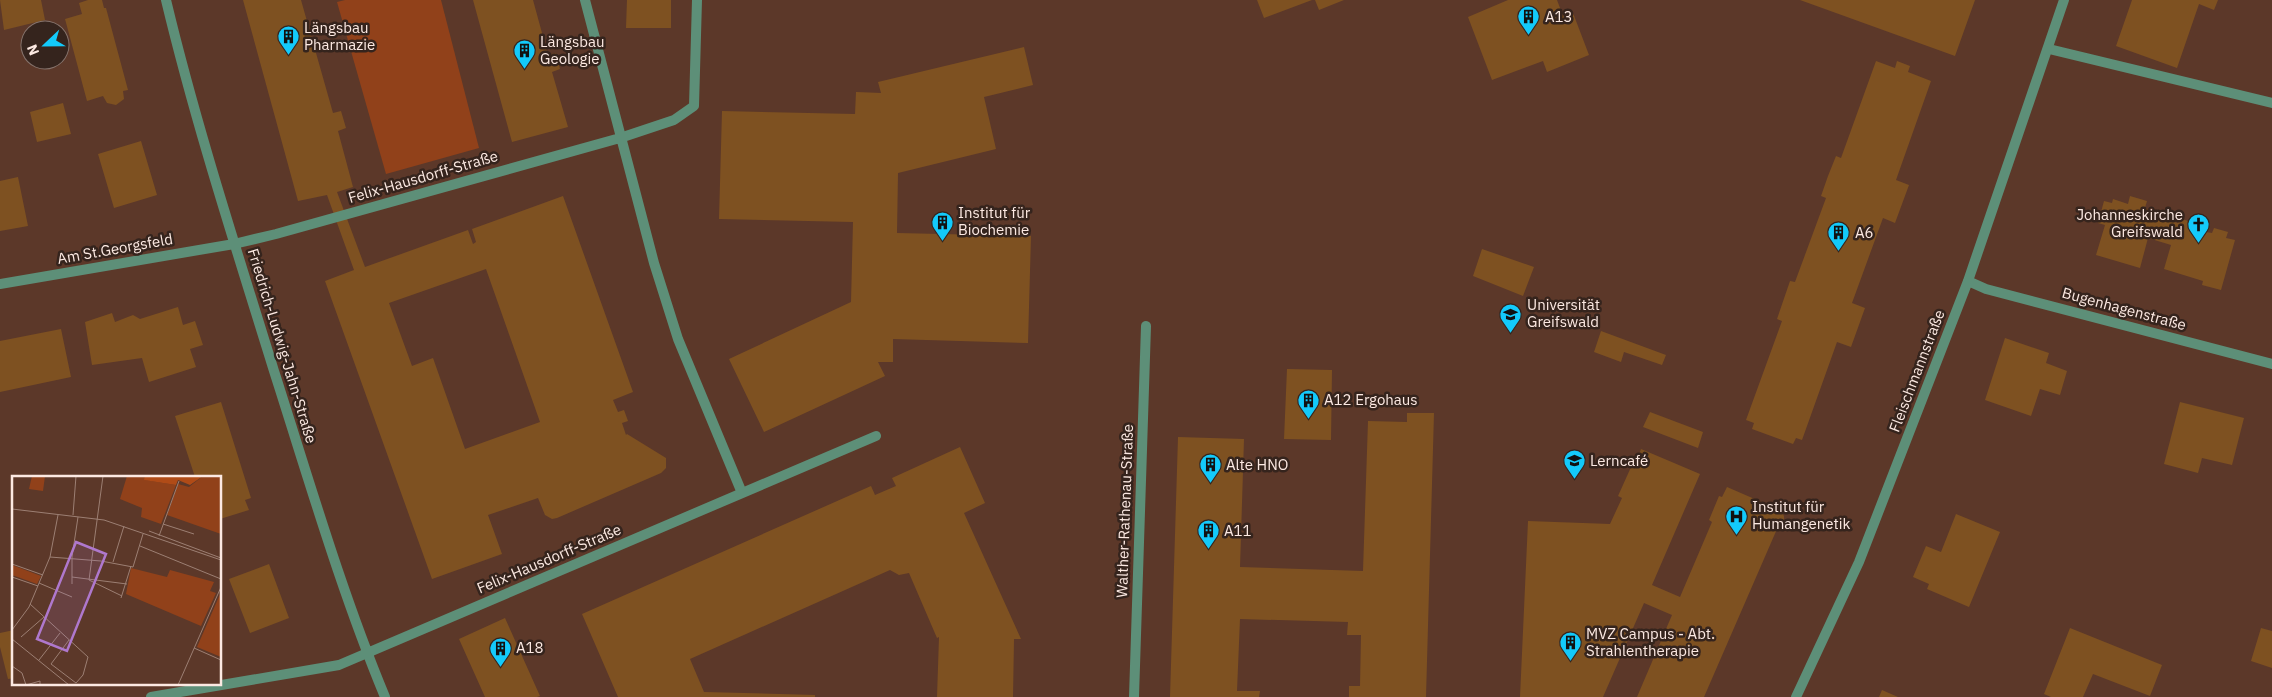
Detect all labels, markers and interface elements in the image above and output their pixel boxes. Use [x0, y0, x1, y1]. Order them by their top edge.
building icon: A13 [1517, 5, 1541, 36]
place label: A13 [1545, 7, 1573, 26]
place label: Längsbau Pharmazie [304, 18, 375, 54]
north arrow [20, 20, 70, 70]
building icon: Längsbau Pharmazie [276, 25, 300, 56]
place label: Längsbau Geologie [540, 32, 605, 68]
building icon: Längsbau Geologie [512, 39, 536, 70]
text: N [23, 42, 43, 58]
street label: Felix-Hausdorff-Straße [346, 146, 500, 207]
place label: Institut für Biochemie [958, 203, 1031, 239]
place label: Johanneskirche Greifswald [2076, 205, 2183, 241]
building icon: Institut für Biochemie [930, 210, 954, 241]
church icon: Johanneskirche Greifswald [2187, 212, 2211, 243]
building icon: A6 [1827, 221, 1851, 252]
place label: A6 [1855, 223, 1874, 242]
street label: Am St.Georgsfeld [56, 229, 174, 268]
street label: Friedrich-Ludwig-Jahn-Straße [244, 246, 321, 445]
street label: Bugenhagenstraße [2060, 283, 2188, 334]
place label: Universität Greifswald [1527, 295, 1600, 331]
school or university icon: Universität Greifswald [1499, 302, 1523, 333]
street label: Fleischmannstraße [1884, 307, 1949, 435]
building icon: A12 Ergohaus [1296, 388, 1320, 419]
place label: A12 Ergohaus [1324, 390, 1418, 409]
street label: Walther-Rathenau-Straße [1112, 424, 1137, 598]
school or university icon: Lerncafé [1562, 449, 1586, 480]
place label: Lerncafé [1590, 451, 1648, 470]
building icon: Alte HNO [1198, 453, 1222, 484]
place label: Alte HNO [1226, 455, 1288, 474]
inset map [12, 476, 221, 684]
place label: Institut für Humangenetik [1752, 497, 1851, 533]
hospital icon: Institut für Humangenetik [1724, 504, 1748, 535]
building icon: A11 [1196, 519, 1220, 550]
street label: Felix-Hausdorff-Straße [474, 520, 624, 598]
place label: A11 [1224, 521, 1252, 540]
place label: MVZ Campus - Abt. Strahlentherapie [1586, 624, 1715, 660]
building icon: MVZ Campus - Abt. Strahlentherapie [1558, 631, 1582, 662]
building icon: A18 [488, 636, 512, 667]
place label: A18 [516, 638, 544, 657]

